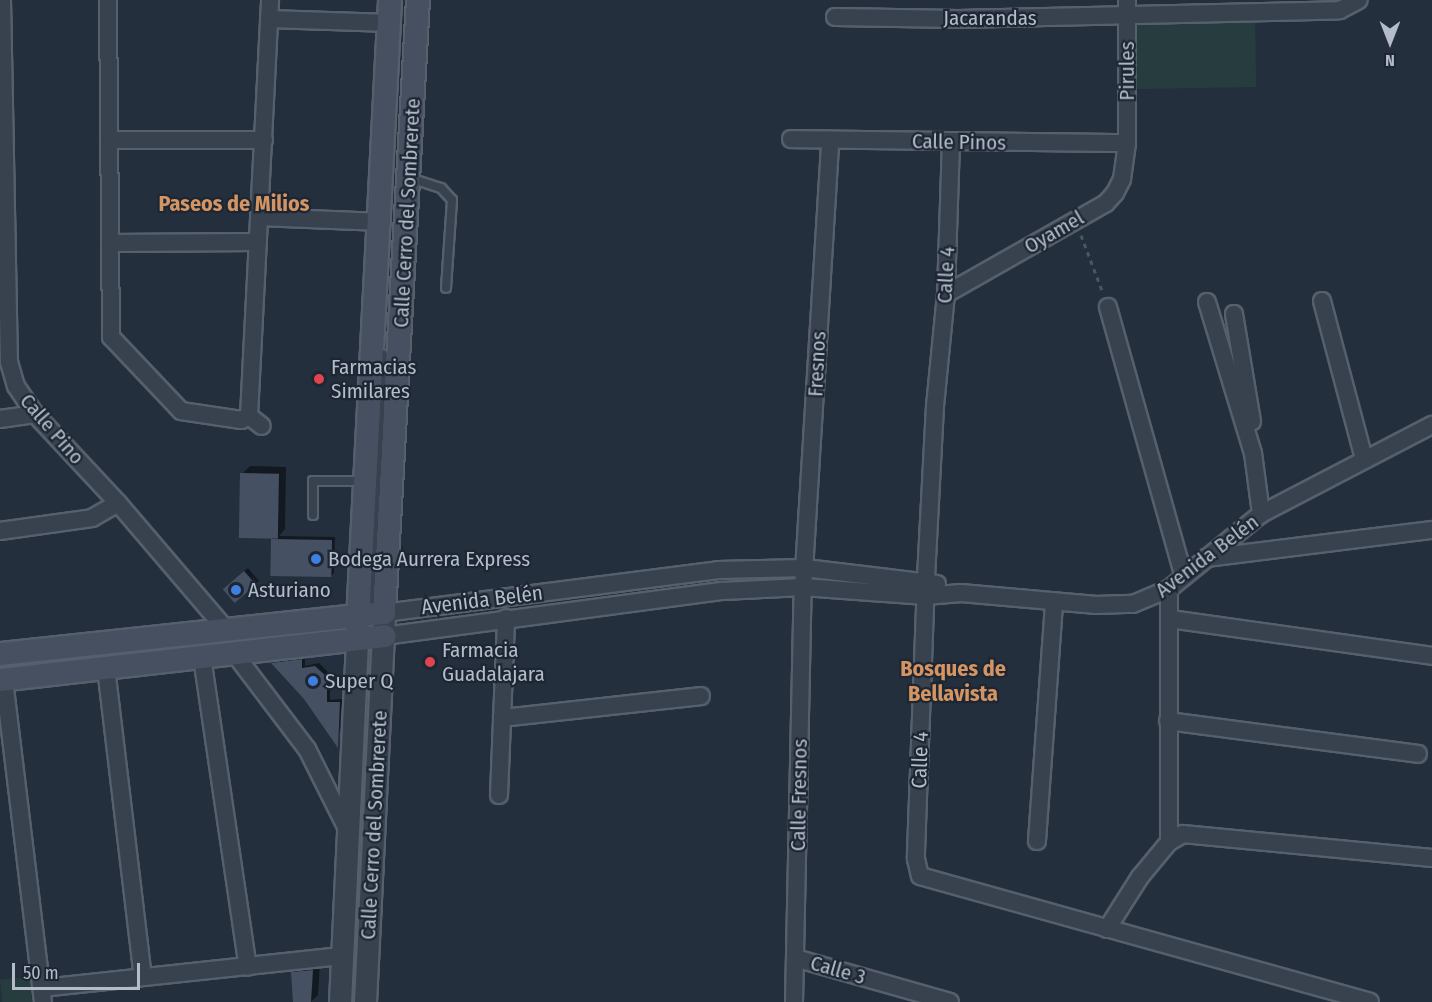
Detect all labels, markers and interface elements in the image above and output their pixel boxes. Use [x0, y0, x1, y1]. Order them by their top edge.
street label: Jacarandas [943, 5, 1037, 31]
north arrow [1360, 12, 1420, 72]
street label: Pirules [1114, 41, 1140, 101]
text: N [1385, 51, 1395, 70]
street label: Calle Cerro del Sombrerete [388, 98, 426, 328]
street label: Calle Pinos [912, 129, 1006, 155]
district label: Paseos de Milios [159, 191, 309, 217]
street label: Oyamel [1020, 205, 1088, 259]
street label: Calle 4 [932, 246, 960, 304]
street label: Fresnos [803, 331, 831, 397]
place label: Farmacias Similares [331, 354, 416, 404]
marker: Farmacias Similares [312, 372, 326, 386]
street label: Calle Pino [15, 389, 89, 469]
street label: Avenida Belén [1151, 509, 1263, 603]
place label: Bodega Aurrera Express [328, 546, 530, 572]
marker: Bodega Aurrera Express [309, 552, 323, 566]
place label: Asturiano [248, 577, 331, 603]
street label: Avenida Belén [420, 580, 544, 620]
marker: Asturiano [229, 583, 243, 597]
place label: Farmacia Guadalajara [442, 637, 545, 687]
marker: Farmacia Guadalajara [423, 655, 437, 669]
district label: Bosques de Bellavista [900, 655, 1006, 706]
place label: Super Q [325, 668, 393, 694]
marker: Super Q [306, 674, 320, 688]
street label: Calle Cerro del Sombrerete [355, 710, 393, 940]
street label: Calle 4 [906, 731, 934, 789]
street label: Calle Fresnos [785, 739, 813, 851]
street label: Calle 3 [807, 950, 869, 990]
scale bar [15, 951, 142, 989]
text: 50 m [23, 962, 59, 984]

